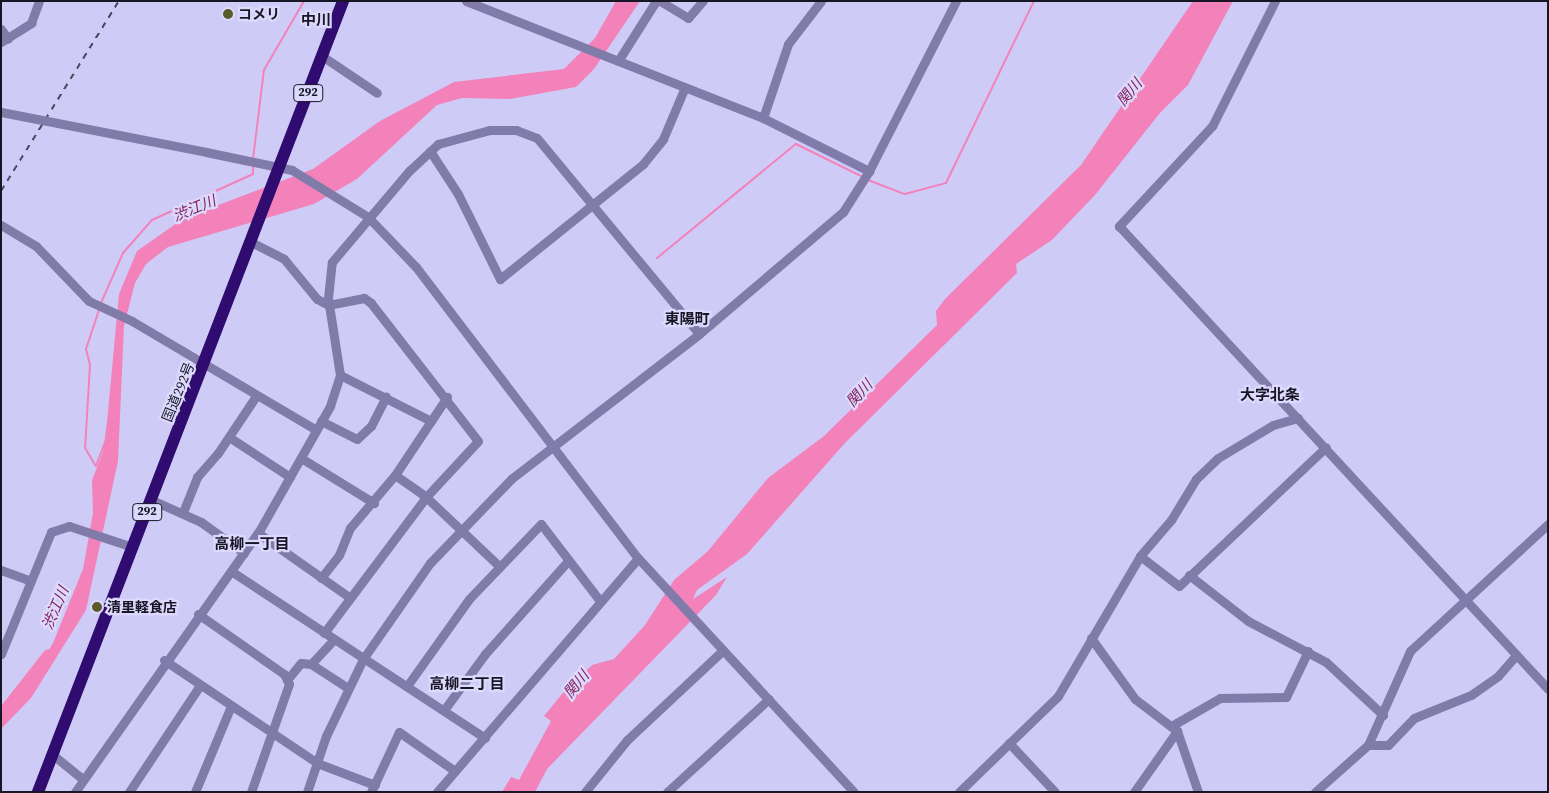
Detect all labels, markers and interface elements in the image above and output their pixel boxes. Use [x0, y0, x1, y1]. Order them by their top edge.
place label: コメリ [238, 6, 280, 22]
marker: コメリ [222, 8, 234, 20]
district label: 中川 [301, 11, 331, 29]
water label: 関川 [1112, 75, 1146, 109]
road number: 292 [293, 84, 323, 102]
water label: 渋江川 [170, 191, 218, 225]
district label: 東陽町 [665, 310, 709, 328]
street label: 国道292号 [158, 360, 198, 424]
water label: 関川 [842, 376, 876, 410]
district label: 大字北条 [1240, 386, 1300, 404]
road number: 292 [132, 502, 162, 522]
district label: 高柳一丁目 [215, 535, 289, 553]
water label: 渋江川 [38, 584, 72, 632]
place label: 清里軽食店 [107, 599, 177, 615]
marker: 清里軽食店 [91, 601, 103, 613]
water label: 関川 [559, 667, 593, 701]
district label: 高柳二丁目 [430, 675, 504, 693]

